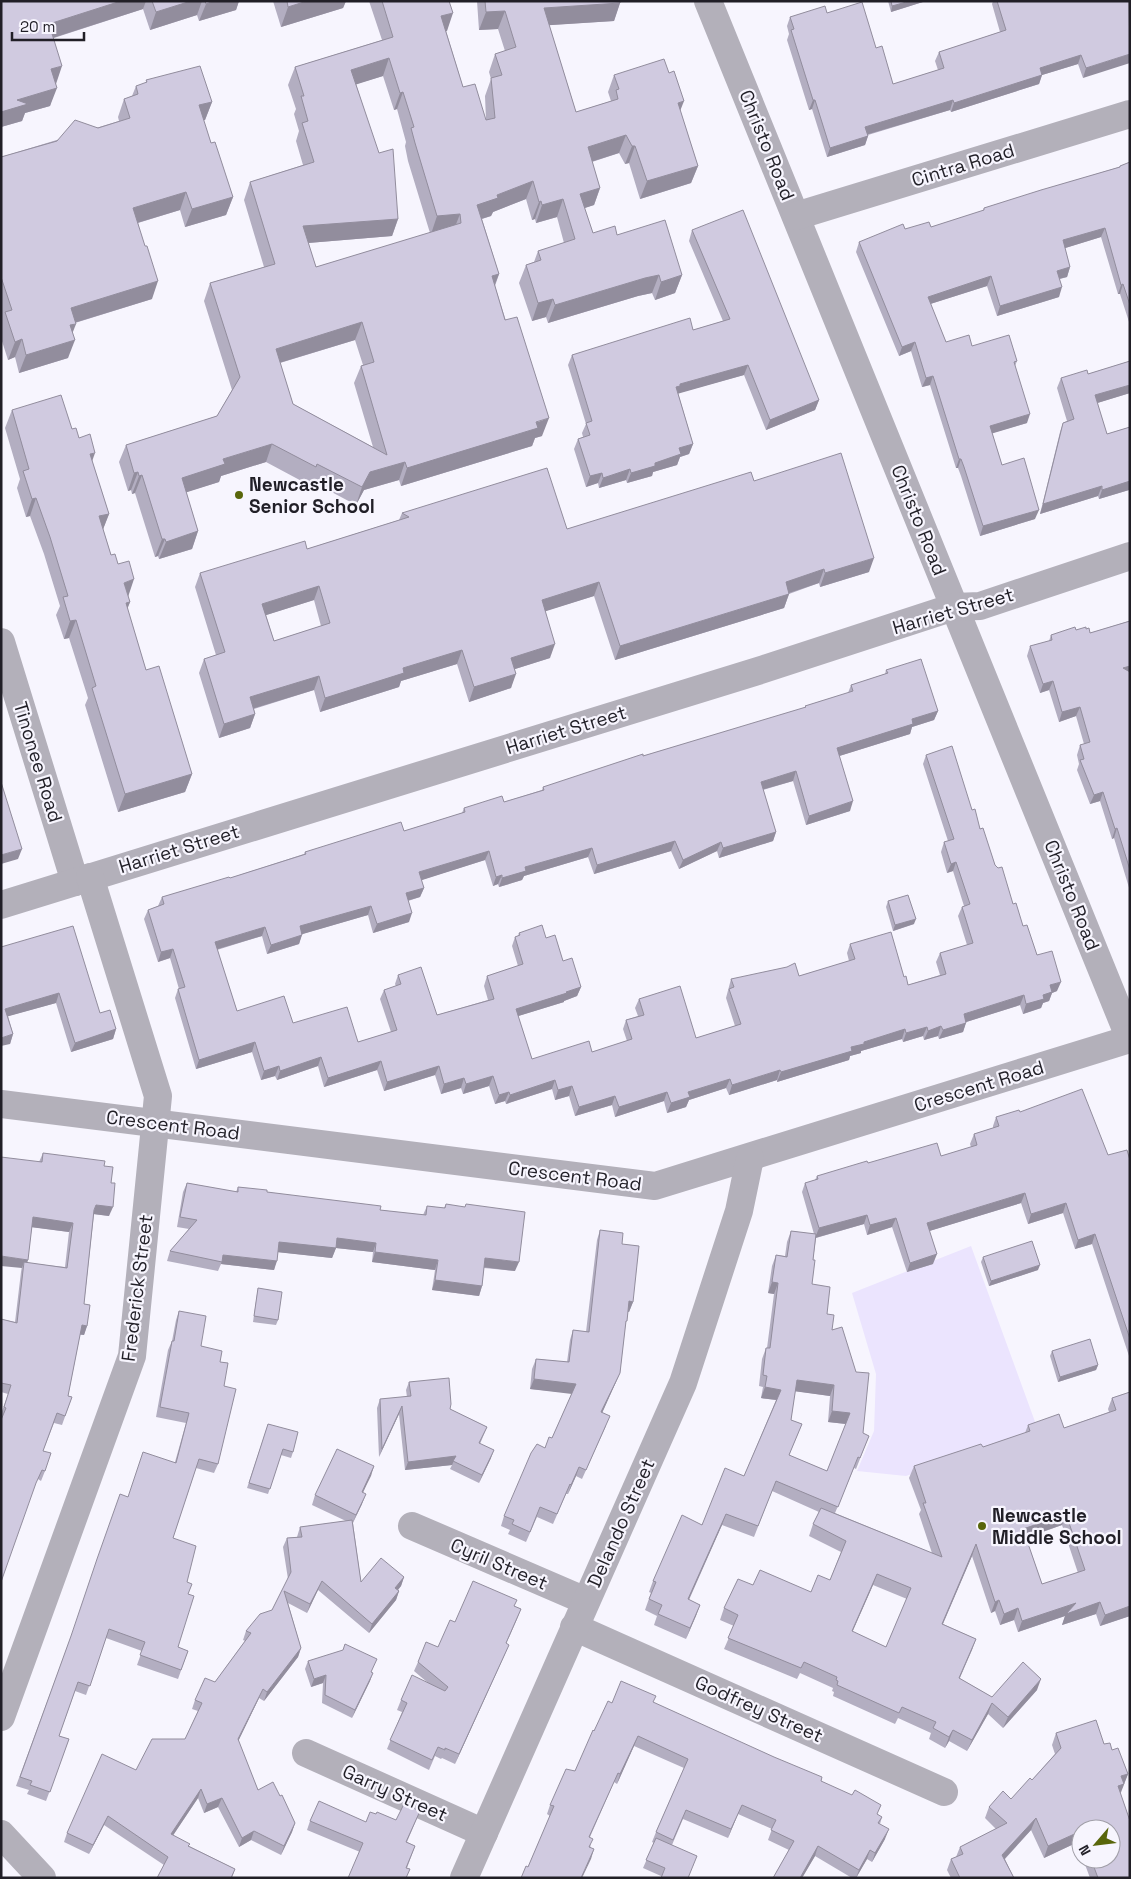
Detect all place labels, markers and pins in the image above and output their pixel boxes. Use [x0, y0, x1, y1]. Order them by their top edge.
place label: Newcastle Senior School [249, 472, 375, 519]
marker: Newcastle Senior School [233, 489, 245, 501]
place label: Newcastle Middle School [992, 1503, 1122, 1550]
marker: Newcastle Middle School [976, 1520, 988, 1532]

